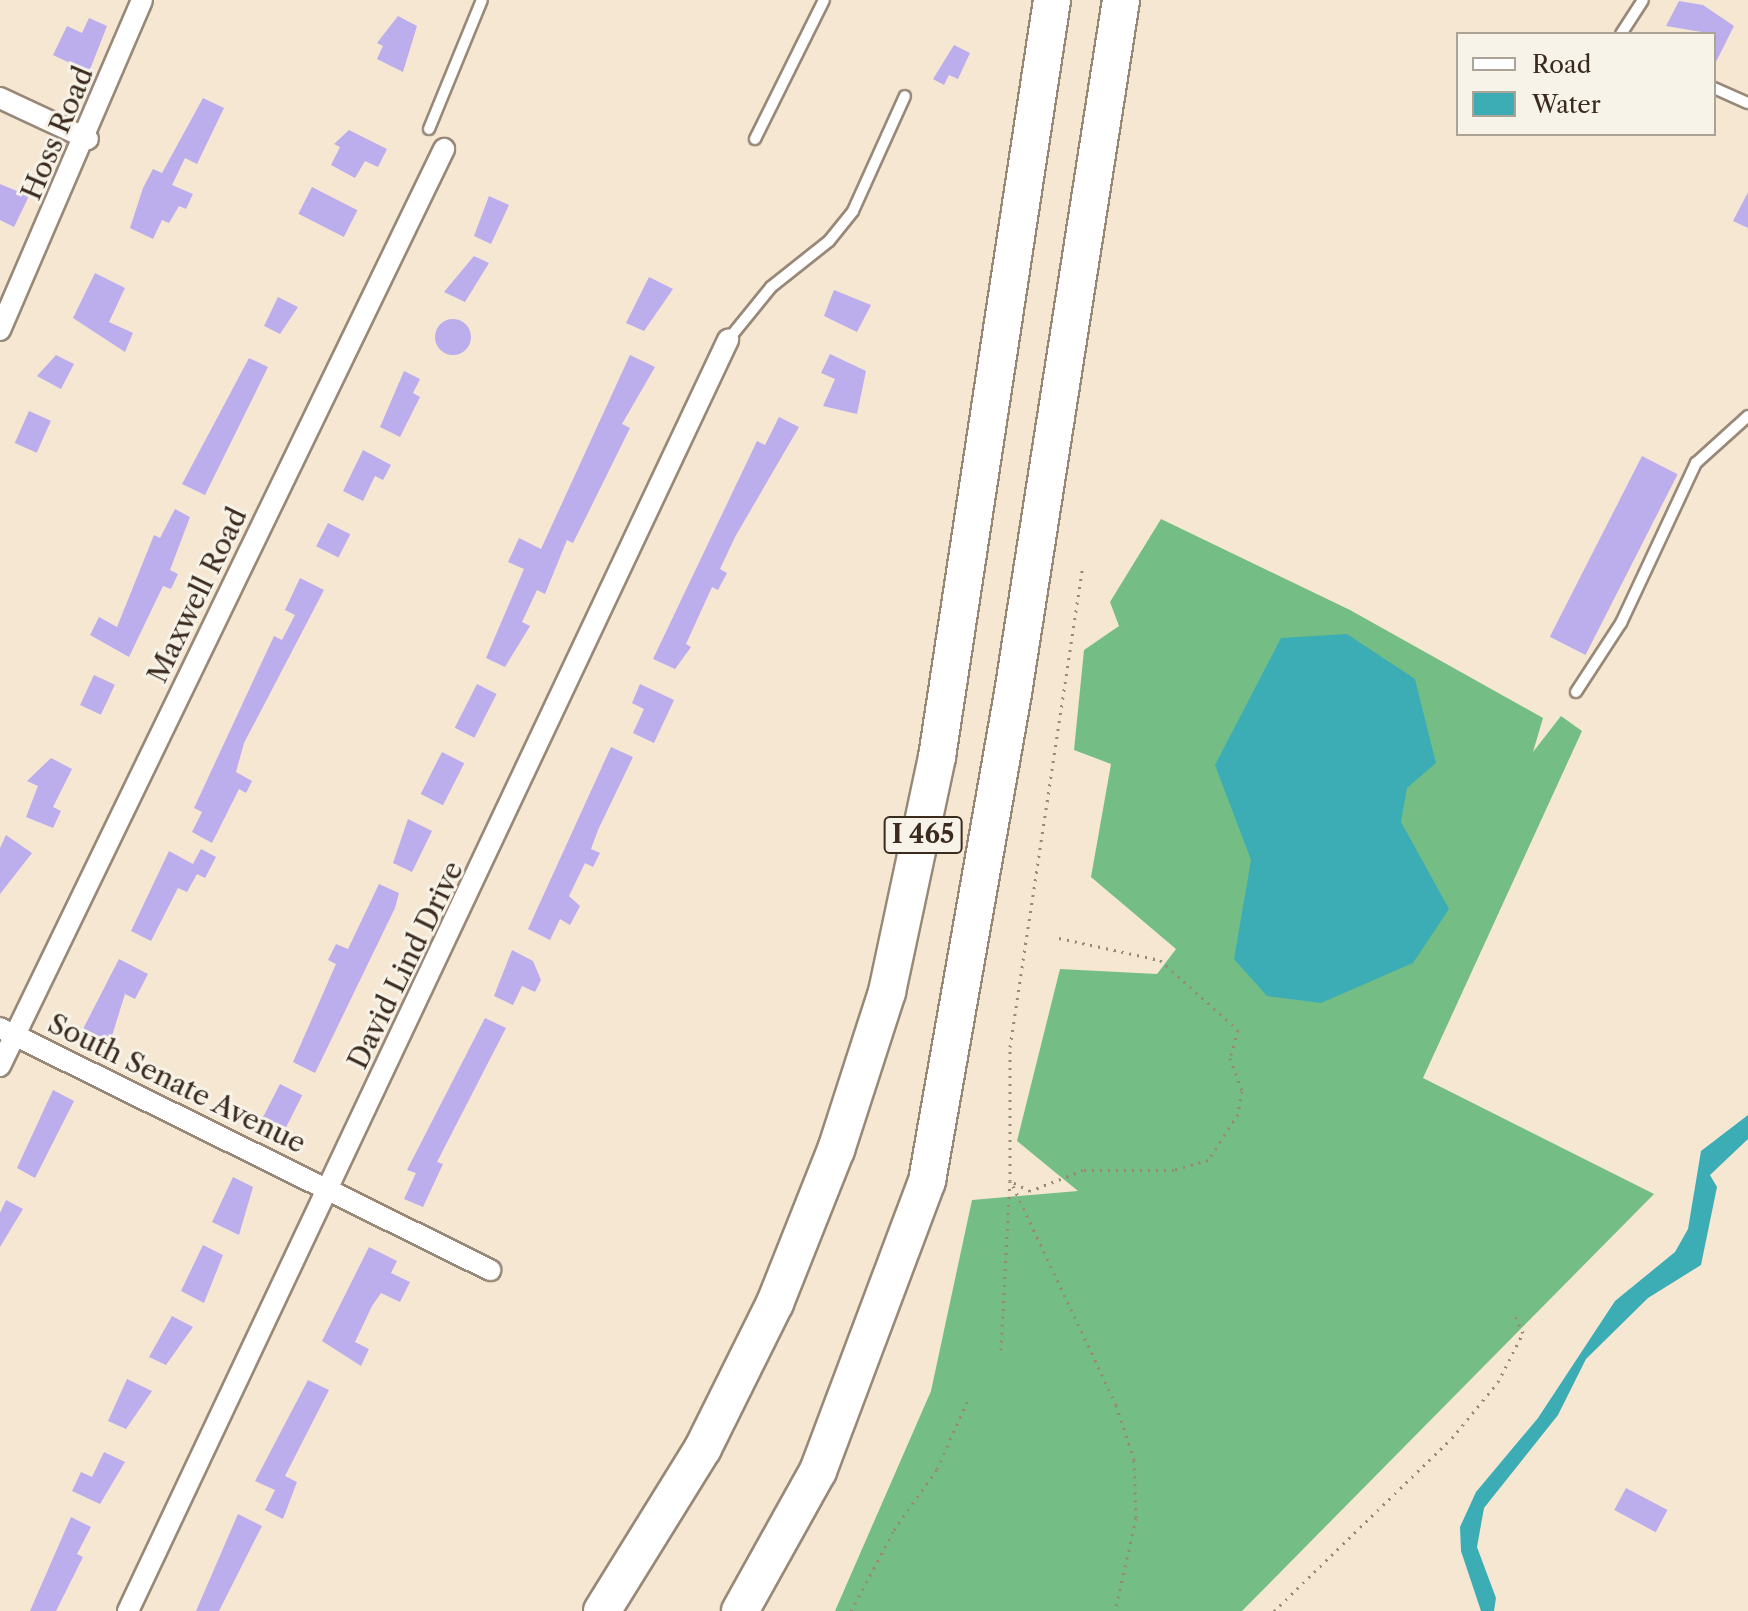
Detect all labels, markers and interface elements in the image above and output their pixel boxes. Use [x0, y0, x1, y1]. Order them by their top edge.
legend [1456, 32, 1716, 136]
text: Road [1532, 50, 1591, 79]
street label: Hoss Road [14, 61, 100, 205]
text: Water [1532, 90, 1601, 119]
street label: Maxwell Road [140, 502, 254, 688]
road number: I 465 [883, 813, 963, 857]
street label: David Lind Drive [340, 856, 470, 1074]
street label: South Senate Avenue [42, 1006, 312, 1160]

